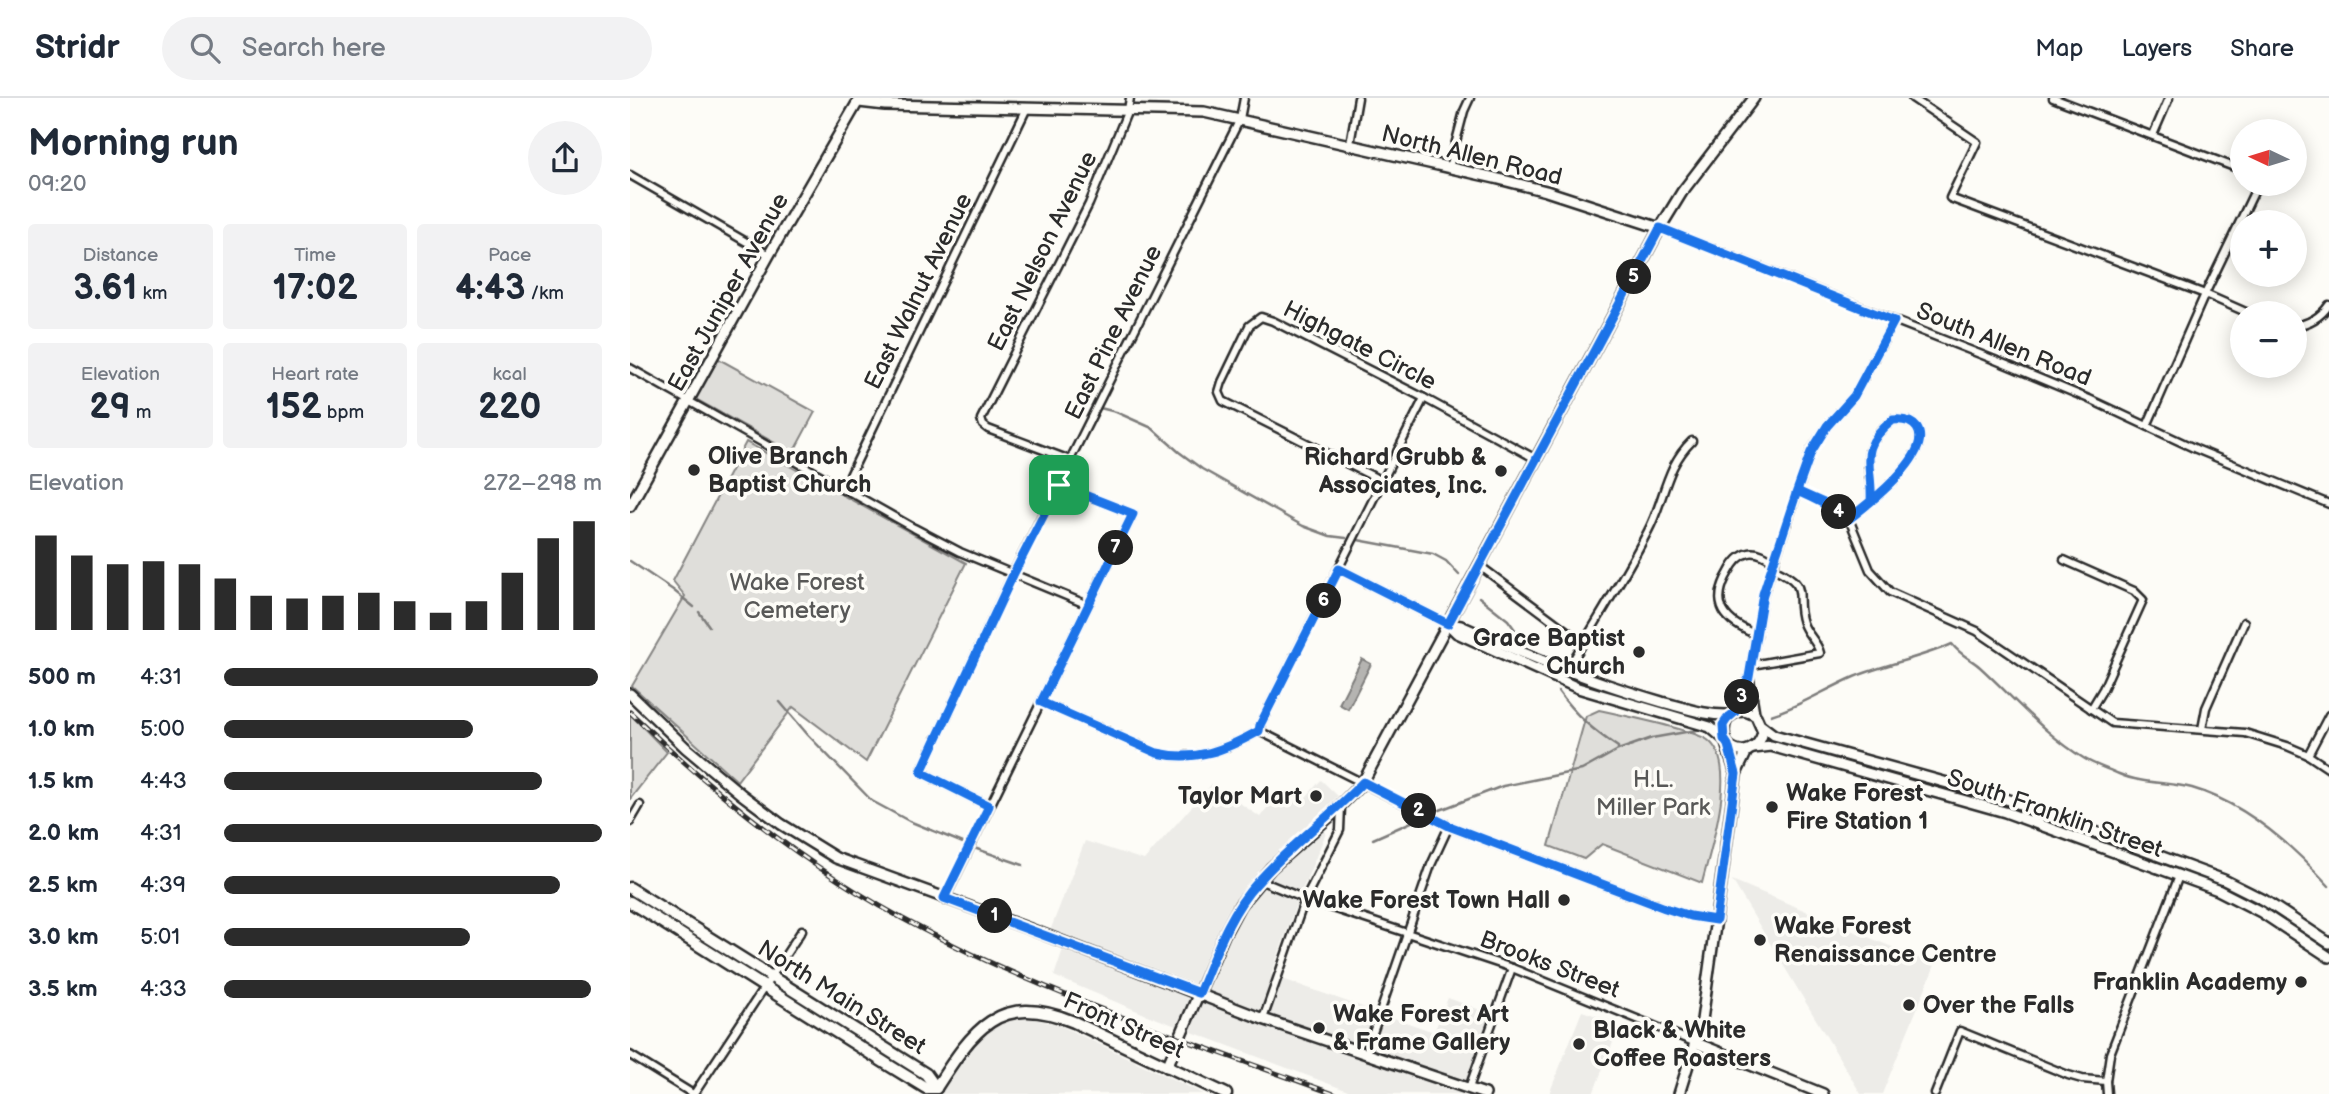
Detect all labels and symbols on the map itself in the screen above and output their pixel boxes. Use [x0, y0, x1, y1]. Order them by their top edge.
street label: North Allen Road [1379, 119, 1565, 192]
north arrow [2230, 119, 2306, 196]
street label: East Nelson Avenue [981, 147, 1103, 356]
street label: East Juniper Avenue [662, 188, 795, 397]
street label: East Walnut Avenue [858, 188, 979, 394]
street label: East Pine Avenue [1059, 240, 1168, 424]
pin: 5 [1616, 260, 1651, 294]
street label: Highgate Circle [1278, 294, 1441, 397]
street label: South Allen Road [1912, 296, 2095, 393]
place label: Olive Branch Baptist Church [708, 442, 871, 499]
place label: Richard Grubb & Associates, Inc. [1304, 443, 1487, 500]
pin [1029, 455, 1089, 515]
marker: Olive Branch Baptist Church [686, 462, 702, 478]
marker: Richard Grubb & Associates, Inc. [1493, 463, 1509, 479]
pin: 4 [1822, 494, 1856, 530]
pin: 7 [1098, 531, 1134, 566]
park label: Wake Forest Cemetery [729, 568, 865, 625]
pin: 6 [1306, 584, 1342, 618]
place label: Grace Baptist Church [1473, 624, 1625, 681]
marker: Grace Baptist Church [1631, 644, 1647, 660]
pin: 3 [1724, 680, 1760, 714]
street label: South Franklin Street [1943, 763, 2167, 864]
park label: H.L. Miller Park [1596, 765, 1710, 822]
place label: Wake Forest Fire Station 1 [1786, 779, 1928, 836]
place label: Taylor Mart [1178, 782, 1302, 811]
marker: Taylor Mart [1308, 788, 1324, 804]
pin: 2 [1402, 794, 1436, 828]
marker: Wake Forest Fire Station 1 [1764, 799, 1780, 815]
place label: Wake Forest Town Hall [1302, 886, 1550, 915]
marker: Wake Forest Town Hall [1556, 892, 1572, 908]
pin: 1 [978, 898, 1012, 934]
place label: Wake Forest Renaissance Centre [1774, 912, 1997, 969]
street label: Brooks Street [1476, 925, 1624, 1005]
marker: Wake Forest Renaissance Centre [1752, 932, 1768, 948]
street label: North Main Street [752, 934, 932, 1061]
place label: Franklin Academy [2093, 968, 2287, 997]
marker: Franklin Academy [2293, 974, 2309, 990]
street label: Front Street [1059, 986, 1189, 1065]
place label: Over the Falls [1923, 991, 2074, 1020]
marker: Over the Falls [1901, 997, 1917, 1013]
place label: Wake Forest Art & Frame Gallery [1333, 1000, 1510, 1057]
place label: Black & White Coffee Roasters [1593, 1016, 1771, 1073]
marker: Wake Forest Art & Frame Gallery [1311, 1020, 1327, 1036]
marker: Black & White Coffee Roasters [1571, 1036, 1587, 1052]

